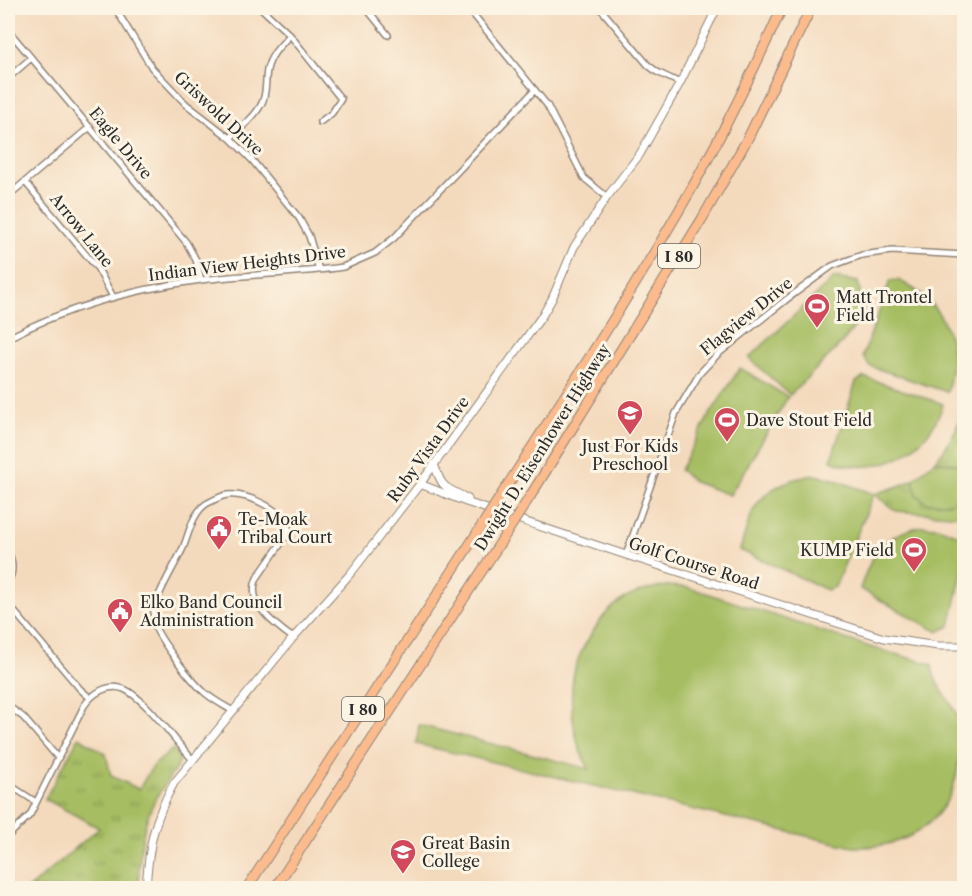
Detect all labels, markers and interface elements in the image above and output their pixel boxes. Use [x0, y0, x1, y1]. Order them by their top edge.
street label: Griswold Drive [170, 67, 268, 159]
street label: Eagle Drive [85, 103, 157, 183]
street label: Arrow Lane [45, 188, 118, 271]
street label: Indian View Heights Drive [147, 241, 347, 285]
road number: I 80 [658, 244, 700, 268]
street label: Flagview Drive [696, 273, 796, 359]
place label: Matt Trontel Field [836, 287, 933, 325]
sports icon: Matt Trontel Field [802, 291, 832, 329]
street label: Dwight D. Eisenhower Highway [470, 339, 615, 554]
street label: Ruby Vista Drive [383, 392, 473, 506]
school or university icon: Just For Kids Preschool [615, 398, 645, 436]
sports icon: Dave Stout Field [712, 405, 742, 443]
place label: Dave Stout Field [746, 410, 872, 430]
place label: Just For Kids Preschool [579, 436, 678, 474]
place label: Te-Moak Tribal Court [238, 509, 332, 547]
public building icon: Te-Moak Tribal Court [204, 513, 234, 551]
street label: Golf Course Road [626, 532, 762, 594]
sports icon: KUMP Field [899, 535, 929, 573]
place label: KUMP Field [800, 540, 894, 560]
place label: Elko Band Council Administration [139, 592, 282, 630]
public building icon: Elko Band Council Administration [105, 596, 135, 634]
road number: I 80 [342, 697, 384, 721]
place label: Great Basin College [422, 833, 510, 871]
school or university icon: Great Basin College [388, 837, 418, 875]

